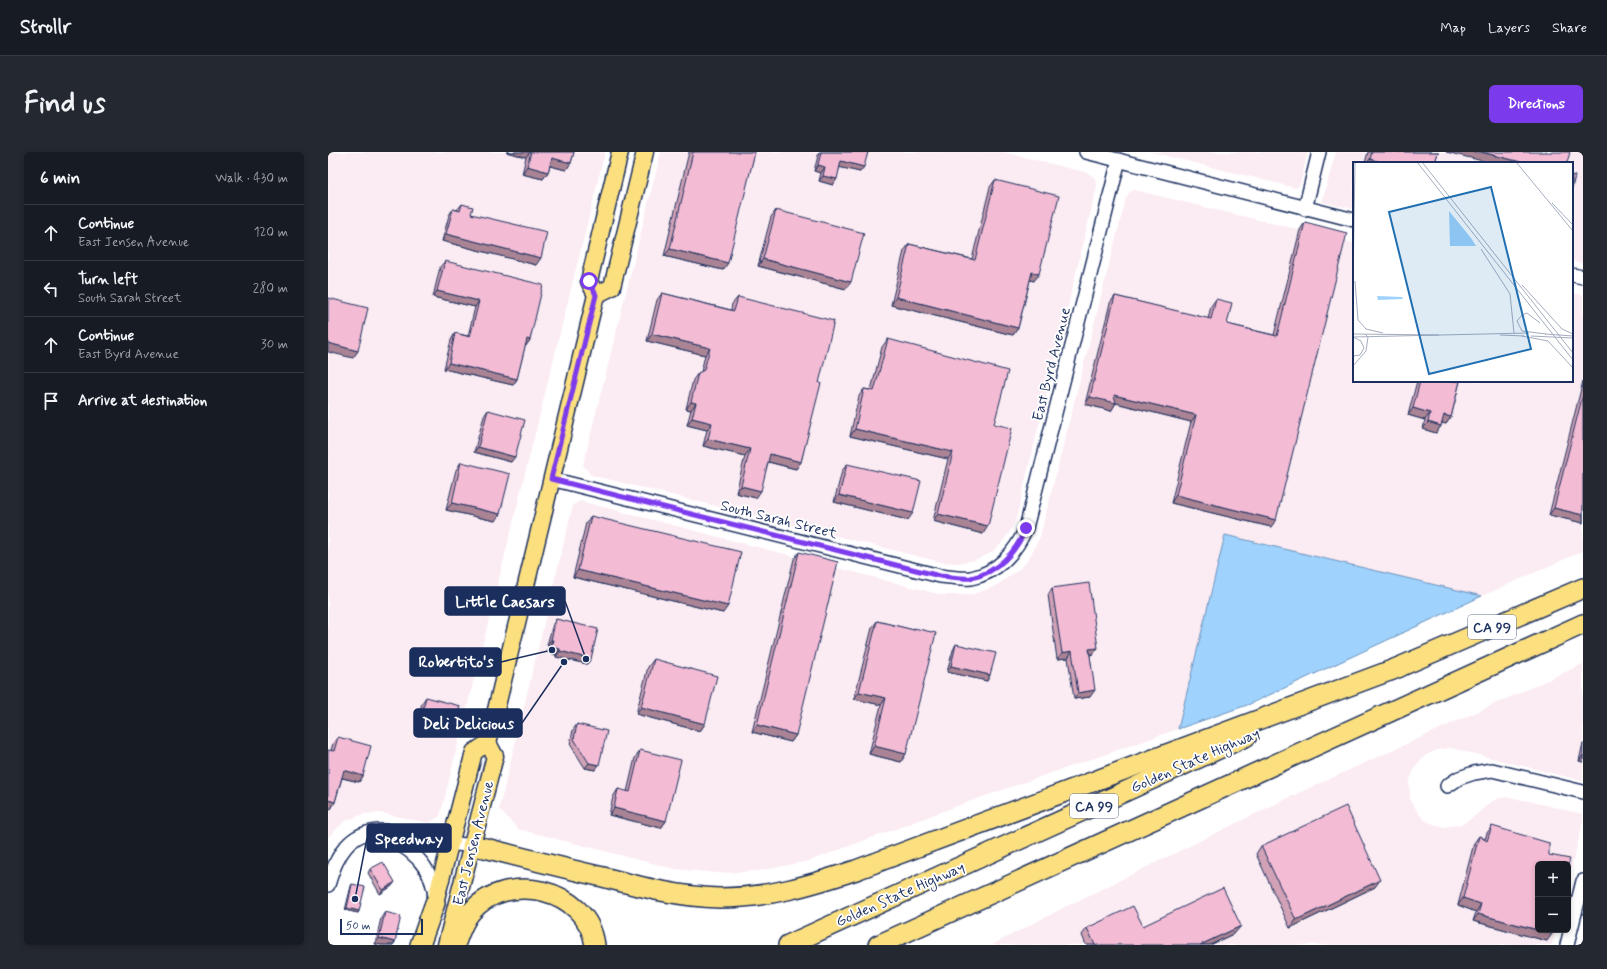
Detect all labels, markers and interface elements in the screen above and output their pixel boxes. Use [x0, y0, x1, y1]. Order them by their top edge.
text: Strollr [20, 15, 71, 40]
text: Map [1440, 19, 1466, 37]
text: Layers [1488, 19, 1530, 37]
text: Share [1552, 19, 1587, 37]
button: Directions [1489, 85, 1583, 123]
text: Find us [24, 86, 105, 123]
inset map [1353, 162, 1573, 382]
text: 6 min [40, 167, 80, 189]
text: Walk · 430 m [215, 170, 288, 187]
text: Continue [78, 214, 134, 234]
icon: ahead [40, 222, 62, 244]
text: 120 m [254, 224, 288, 241]
text: East Jensen Avenue [78, 234, 189, 251]
text: Turn left [78, 270, 138, 290]
route start [580, 272, 598, 290]
icon: left [40, 278, 62, 300]
text: 280 m [253, 280, 288, 297]
text: South Sarah Street [78, 290, 182, 307]
street label: East Byrd Avenue [1028, 305, 1076, 423]
text: Continue [78, 326, 134, 346]
icon: ahead [40, 334, 62, 356]
text: 30 m [261, 336, 288, 353]
text: East Byrd Avenue [78, 346, 179, 363]
icon: arrive [40, 390, 62, 412]
text: Arrive at destination [78, 391, 207, 411]
street label: South Sarah Street [718, 496, 839, 544]
route end [1017, 519, 1035, 537]
callout: Little Caesars [445, 587, 565, 615]
text: Little Caesars [455, 592, 555, 613]
road number: CA 99 [1468, 615, 1516, 639]
callout: Robertito's [410, 648, 501, 676]
text: Robertito's [419, 652, 494, 673]
callout: Deli Delicious [414, 709, 522, 737]
text: Deli Delicious [422, 714, 515, 735]
street label: Golden State Highway [1128, 723, 1263, 799]
street label: East Jensen Avenue [449, 779, 499, 908]
road number: CA 99 [1070, 794, 1118, 818]
callout: Speedway [367, 824, 451, 852]
text: Speedway [375, 829, 443, 850]
street label: Golden State Highway [833, 857, 968, 933]
map controls [1535, 861, 1571, 933]
button: + [1535, 861, 1571, 897]
button: − [1535, 897, 1571, 933]
scale bar [340, 917, 423, 936]
text: 50 m [346, 919, 371, 933]

